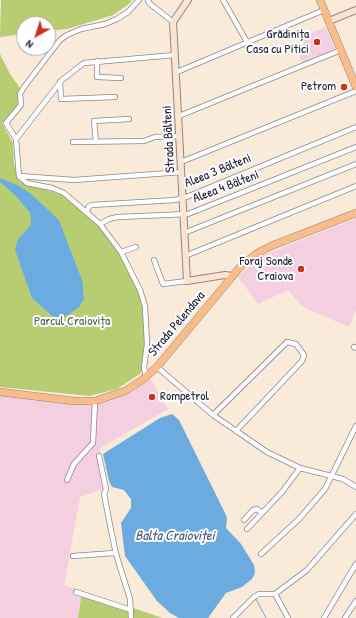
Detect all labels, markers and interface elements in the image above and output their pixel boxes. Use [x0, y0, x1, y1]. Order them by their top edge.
north arrow [16, 16, 56, 56]
place label: Grădinița Casa cu Pitici [246, 27, 309, 58]
text: N [22, 37, 36, 52]
marker: Grădinița Casa cu Pitici [312, 37, 322, 47]
place label: Petrom [301, 79, 336, 95]
marker: Petrom [339, 82, 349, 92]
street label: Strada Bâlteni [159, 105, 179, 173]
street label: Aleea 3 Bâlteni [182, 151, 254, 191]
street label: Aleea 4 Bâlteni [191, 167, 261, 207]
place label: Foraj Sonde Craiova [239, 254, 293, 285]
marker: Foraj Sonde Craiova [296, 264, 306, 274]
street label: Strada Pelendava [145, 288, 209, 360]
park label: Parcul Craiovița [34, 314, 110, 330]
place label: Rompetrol [160, 389, 209, 405]
marker: Rompetrol [147, 392, 157, 402]
water label: Balta Craioviței [135, 528, 215, 544]

